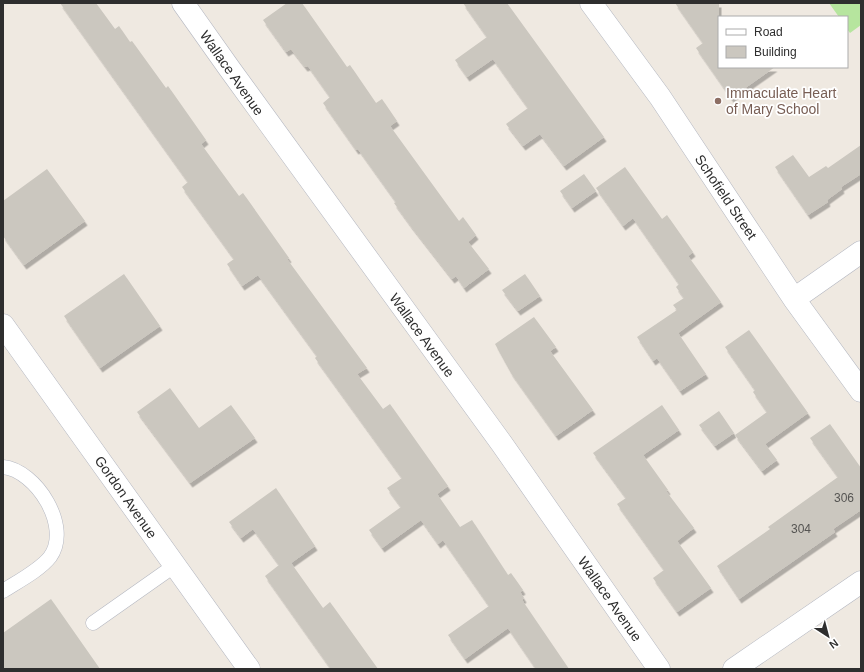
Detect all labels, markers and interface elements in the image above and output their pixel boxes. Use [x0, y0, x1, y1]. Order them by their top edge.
legend [718, 16, 848, 68]
text: Road [754, 25, 783, 39]
street label: Wallace Avenue [197, 28, 267, 119]
text: Building [754, 45, 797, 59]
place label: Immaculate Heart of Mary School [726, 85, 837, 117]
marker: Immaculate Heart of Mary School [713, 96, 723, 106]
street label: Schofield Street [692, 152, 760, 243]
street label: Wallace Avenue [386, 290, 458, 380]
street label: Gordon Avenue [92, 453, 161, 542]
house number: 306 [834, 491, 854, 505]
house number: 304 [791, 522, 811, 536]
street label: Wallace Avenue [575, 554, 645, 645]
north arrow [808, 616, 848, 656]
text: N [827, 637, 841, 651]

